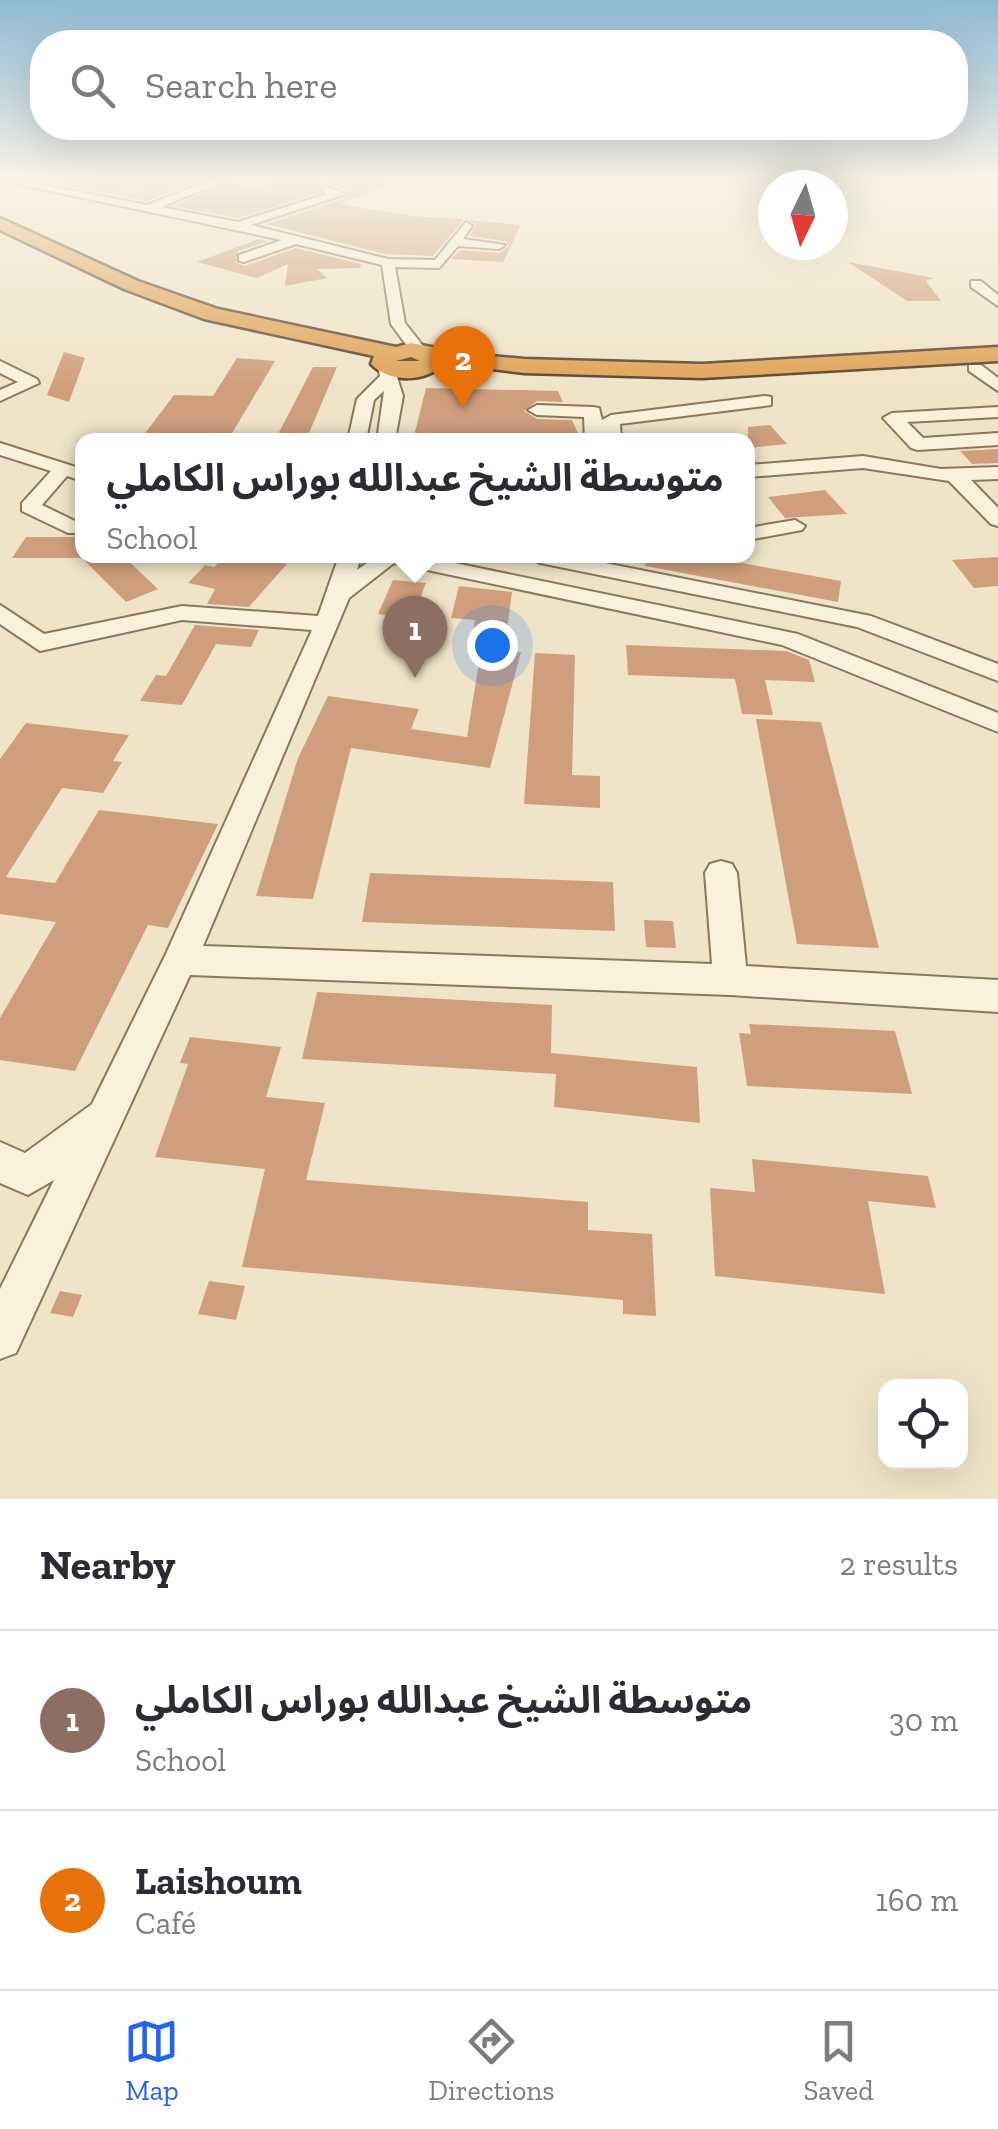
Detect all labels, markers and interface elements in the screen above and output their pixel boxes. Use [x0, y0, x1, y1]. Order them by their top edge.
search box [30, 30, 968, 140]
icon: search [65, 58, 120, 113]
text: Search here [145, 62, 337, 108]
north arrow [758, 170, 848, 260]
pin: 2 [430, 326, 496, 408]
popup [75, 433, 755, 563]
text: متوسطة الشيخ عبدالله بوراس الكاملي [106, 455, 724, 501]
text: School [106, 519, 198, 557]
pin: 1 [382, 596, 448, 678]
your location [467, 620, 518, 671]
map controls [878, 1379, 968, 1469]
button: locate [878, 1379, 968, 1469]
text: Nearby [40, 1539, 176, 1590]
text: 2 results [839, 1545, 958, 1583]
text: متوسطة الشيخ عبدالله بوراس الكاملي [135, 1677, 752, 1723]
text: 1 [66, 1701, 79, 1739]
text: 30 m [889, 1701, 958, 1739]
text: School [135, 1741, 226, 1779]
text: Laishoum [135, 1858, 302, 1904]
text: 2 [64, 1881, 81, 1919]
text: 160 m [875, 1881, 958, 1919]
text: Café [135, 1904, 196, 1942]
tab: Map [124, 2014, 179, 2107]
tab: Directions [428, 2014, 555, 2107]
tab: Saved [803, 2014, 874, 2107]

